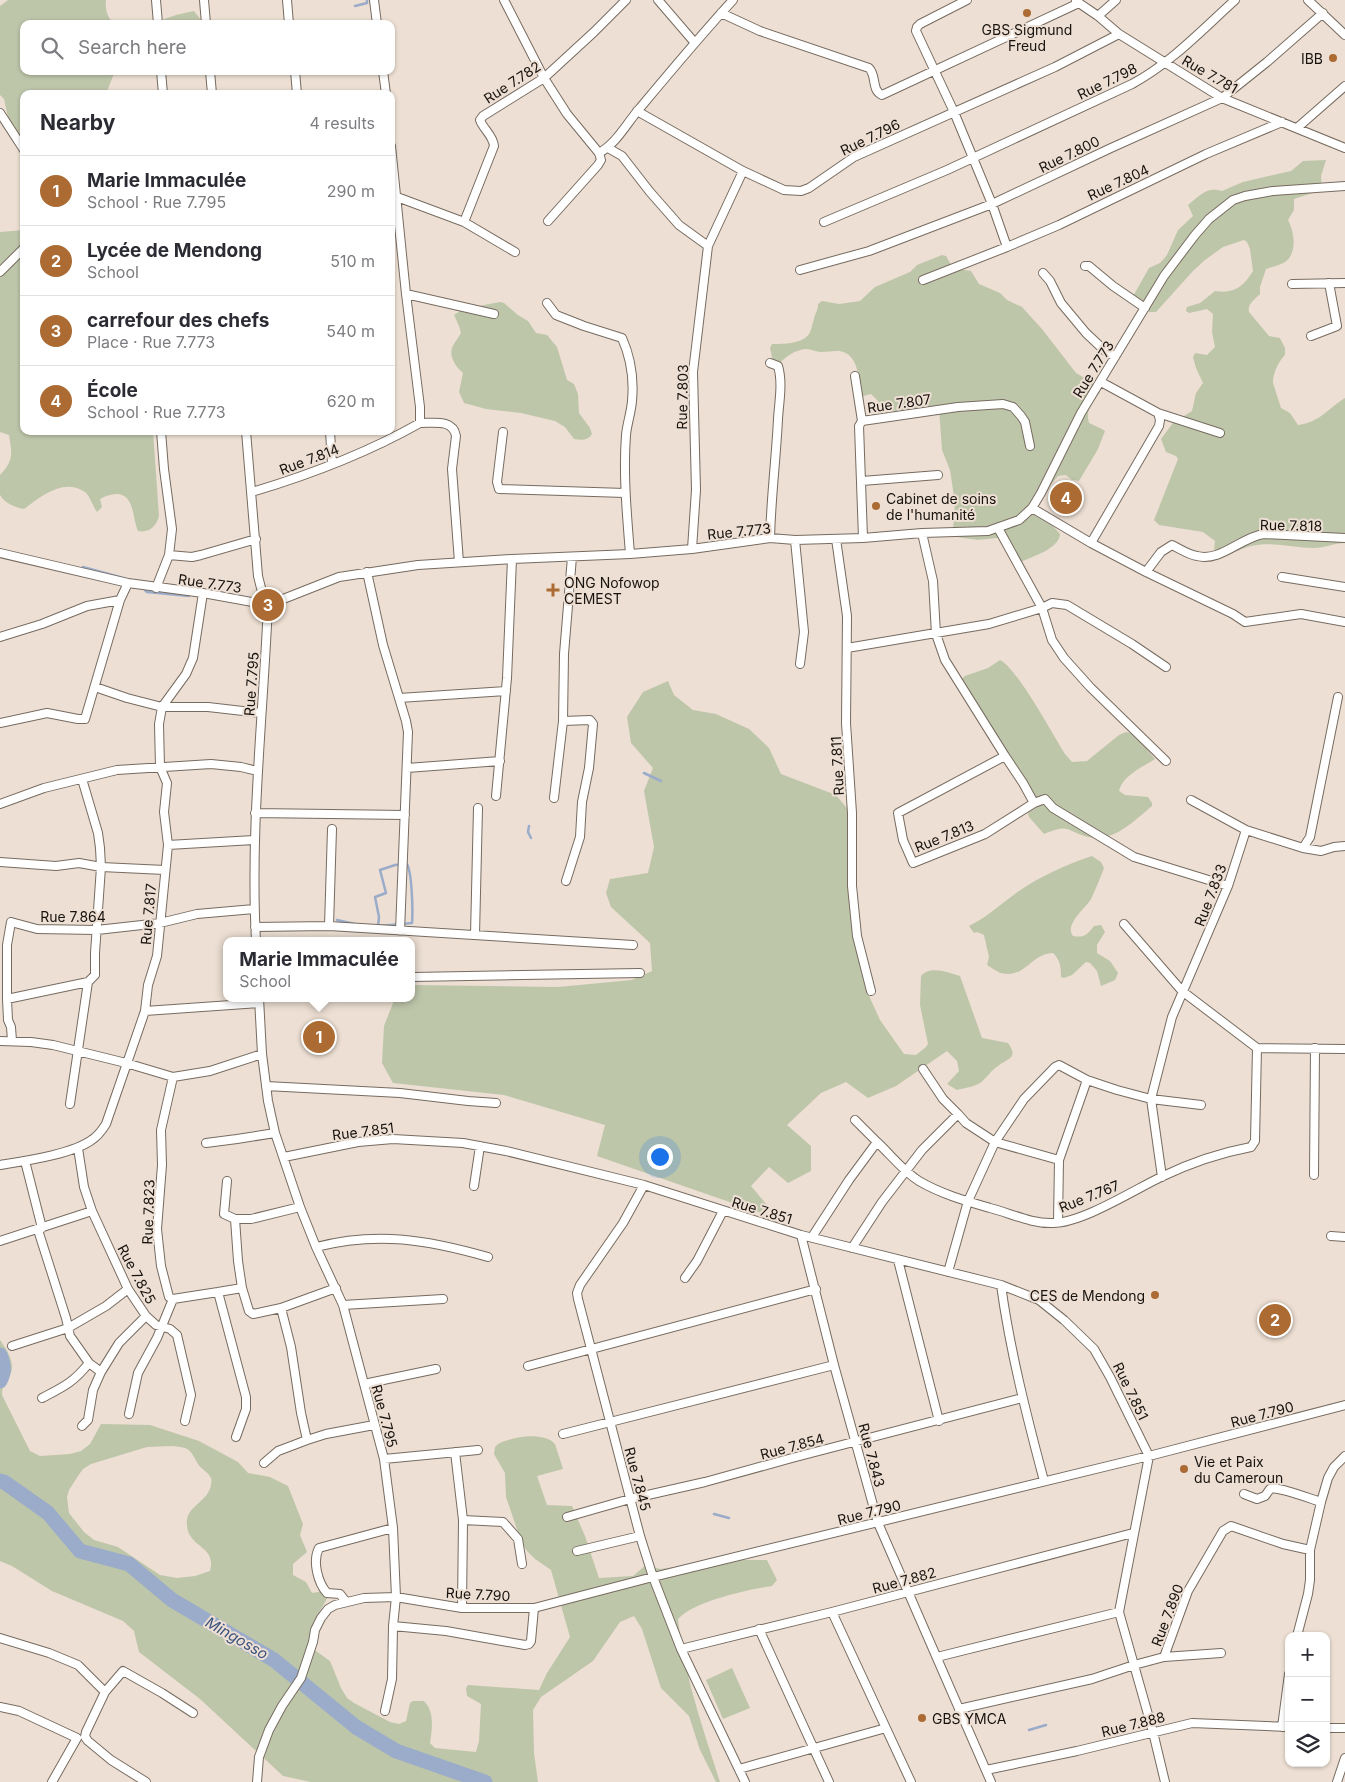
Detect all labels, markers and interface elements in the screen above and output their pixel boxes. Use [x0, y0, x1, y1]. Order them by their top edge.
marker: GBS Sigmund Freud [1021, 7, 1033, 19]
search box [20, 20, 395, 75]
place label: GBS Sigmund Freud [982, 21, 1072, 54]
icon: search [38, 34, 66, 62]
text: Search here [78, 36, 187, 59]
place label: IBB [1301, 50, 1323, 67]
street label: Rue 7.781 [1179, 51, 1241, 97]
marker: IBB [1327, 52, 1339, 64]
street label: Rue 7.782 [480, 57, 544, 107]
street label: Rue 7.798 [1074, 59, 1140, 103]
text: Nearby [40, 110, 115, 135]
text: 4 results [310, 113, 375, 133]
street label: Rue 7.796 [837, 115, 903, 159]
street label: Rue 7.800 [1036, 132, 1102, 176]
street label: Rue 7.804 [1085, 160, 1151, 204]
text: Marie Immaculée [87, 169, 246, 192]
text: 1 [53, 181, 59, 201]
text: 290 m [327, 181, 375, 201]
text: School · Rue 7.795 [87, 192, 226, 212]
text: Lycée de Mendong [87, 239, 262, 262]
text: 2 [51, 251, 61, 271]
text: 510 m [330, 251, 375, 271]
text: School [87, 262, 139, 282]
text: carrefour des chefs [87, 309, 269, 332]
text: 3 [51, 321, 61, 341]
text: 540 m [326, 321, 375, 341]
text: Place · Rue 7.773 [87, 332, 215, 352]
street label: Rue 7.773 [1069, 337, 1117, 401]
street label: Rue 7.803 [673, 364, 691, 430]
text: École [87, 379, 138, 402]
street label: Rue 7.807 [866, 390, 932, 416]
text: 4 [51, 391, 61, 411]
text: 620 m [327, 391, 375, 411]
text: School · Rue 7.773 [87, 402, 226, 422]
street label: Rue 7.814 [277, 440, 341, 478]
pin: 4 [1050, 479, 1082, 517]
place label: Cabinet de soins de l'humanité [886, 490, 997, 523]
marker: Cabinet de soins de l'humanité [870, 500, 882, 512]
street label: Rue 7.818 [1260, 516, 1322, 534]
street label: Rue 7.773 [706, 519, 772, 543]
street label: Rue 7.773 [177, 570, 243, 596]
place label: ONG Nofowop CEMEST [564, 574, 660, 607]
marker: ONG Nofowop CEMEST [546, 583, 560, 597]
pin: 3 [252, 586, 284, 624]
street label: Rue 7.795 [240, 651, 262, 717]
street label: Rue 7.811 [827, 736, 847, 796]
street label: Rue 7.813 [912, 816, 976, 856]
street label: Rue 7.833 [1190, 861, 1230, 929]
street label: Rue 7.817 [137, 883, 159, 945]
street label: Rue 7.864 [40, 908, 106, 925]
popup [223, 937, 415, 1002]
text: Marie Immaculée [239, 948, 399, 971]
text: School [239, 971, 291, 991]
pin: 1 [303, 1018, 335, 1056]
street label: Rue 7.851 [331, 1119, 395, 1143]
your location [647, 1144, 673, 1170]
street label: Rue 7.767 [1056, 1176, 1122, 1216]
street label: Rue 7.823 [138, 1179, 158, 1245]
street label: Rue 7.851 [730, 1193, 794, 1227]
street label: Rue 7.825 [114, 1241, 160, 1307]
place label: CES de Mendong [1030, 1287, 1145, 1304]
marker: CES de Mendong [1149, 1289, 1161, 1301]
pin: 2 [1259, 1301, 1291, 1339]
street label: Rue 7.851 [1110, 1359, 1152, 1423]
street label: Rue 7.795 [368, 1383, 402, 1449]
street label: Rue 7.790 [1229, 1397, 1295, 1431]
street label: Rue 7.843 [855, 1421, 889, 1489]
street label: Rue 7.854 [758, 1429, 826, 1463]
street label: Rue 7.845 [621, 1445, 655, 1513]
place label: Vie et Paix du Cameroun [1194, 1453, 1283, 1486]
marker: Vie et Paix du Cameroun [1178, 1463, 1190, 1475]
street label: Rue 7.790 [836, 1496, 902, 1528]
street label: Rue 7.882 [870, 1563, 938, 1597]
street label: Rue 7.890 [1147, 1581, 1187, 1649]
street label: Rue 7.790 [445, 1584, 511, 1604]
water label: Mingosso [202, 1612, 272, 1664]
map controls [1285, 1632, 1330, 1767]
button: + [1285, 1632, 1330, 1677]
button: − [1285, 1677, 1330, 1722]
street label: Rue 7.888 [1099, 1708, 1167, 1740]
place label: GBS YMCA [932, 1710, 1007, 1727]
marker: GBS YMCA [916, 1712, 928, 1724]
button: layers [1285, 1722, 1330, 1767]

